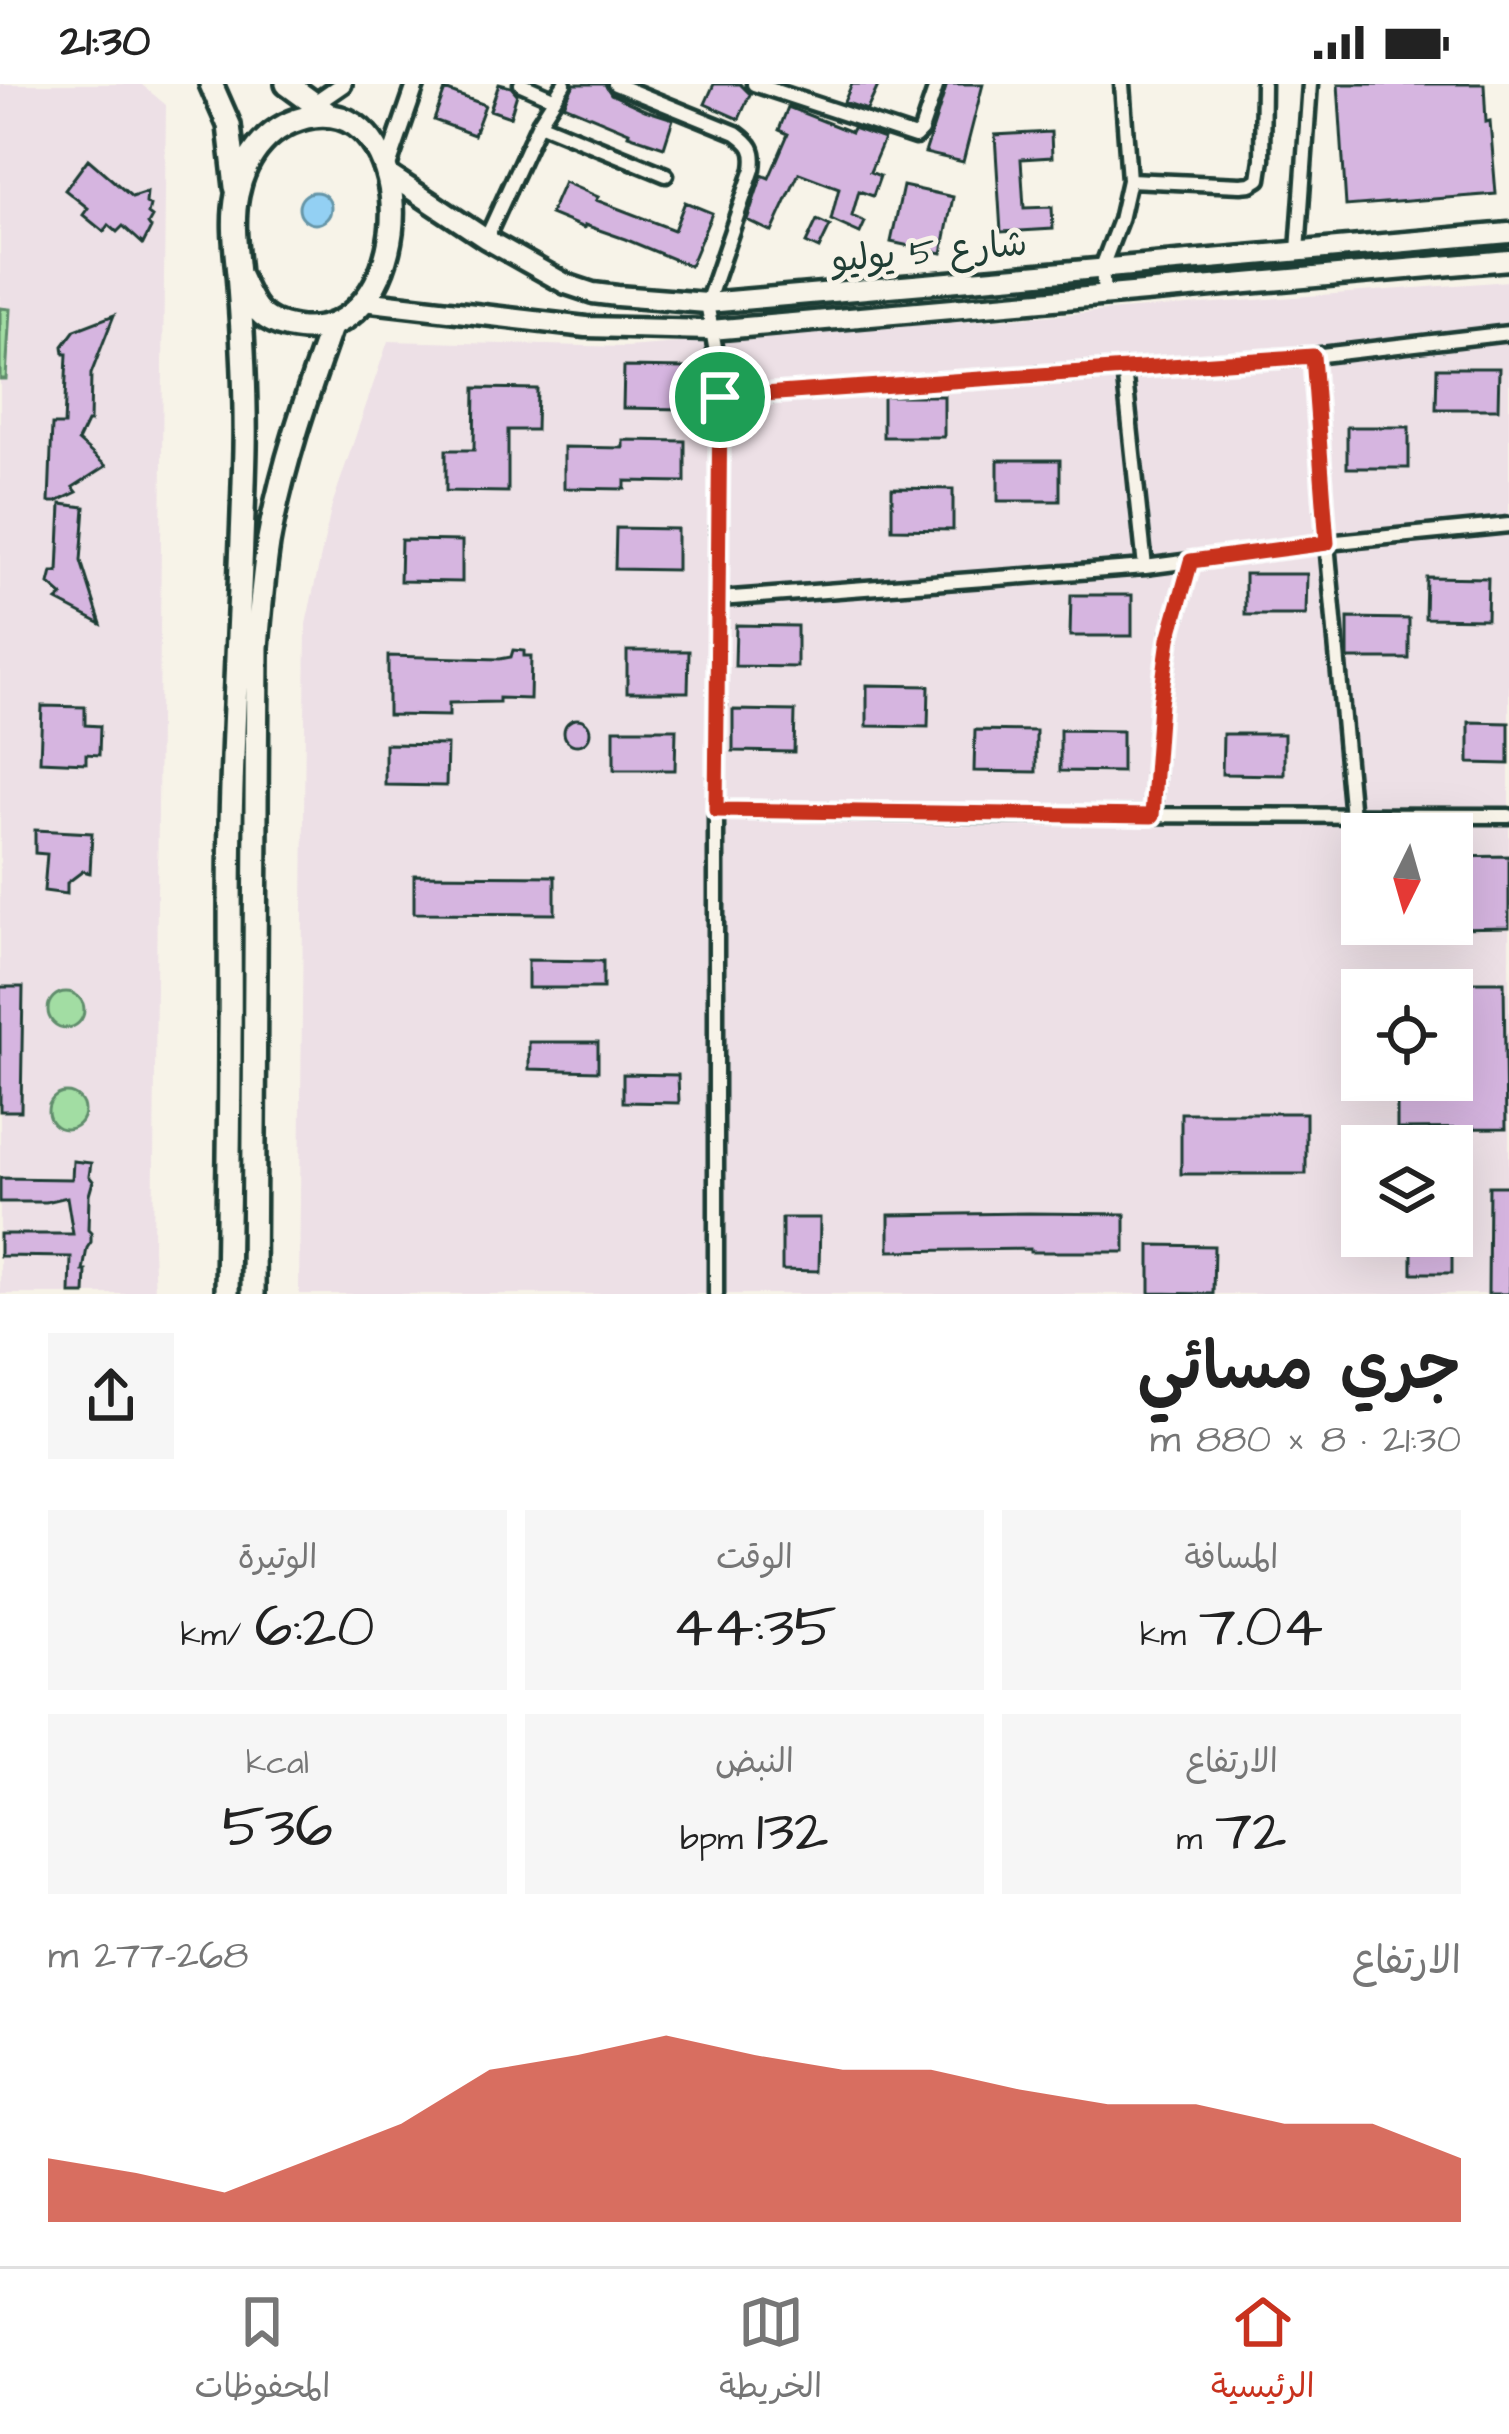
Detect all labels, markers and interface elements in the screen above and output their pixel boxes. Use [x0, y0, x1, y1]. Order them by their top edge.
text: 21:30 [60, 11, 150, 73]
street label: شارع 5 يوليو [827, 219, 1029, 287]
pin [669, 346, 771, 448]
icon: arrive [687, 364, 753, 430]
north arrow [1341, 813, 1473, 945]
map controls [1341, 813, 1473, 1257]
button: locate [1341, 969, 1473, 1101]
button: layers [1341, 1125, 1473, 1257]
text: جري مسائي [1137, 1323, 1461, 1415]
button: share [48, 1333, 174, 1459]
text: 21:30 · 8 × 880 m [1150, 1414, 1461, 1468]
text: الوتيرة [238, 1535, 317, 1581]
text: الوقت [716, 1535, 793, 1581]
text: المسافة [1185, 1535, 1278, 1581]
text: 6:20 [255, 1586, 375, 1669]
text: 44:35 [672, 1586, 837, 1669]
text: 7.04 [1199, 1586, 1323, 1669]
text: /km [180, 1612, 255, 1658]
text: km [1140, 1612, 1199, 1658]
text: النبض [715, 1739, 794, 1785]
text: الارتفاع [1185, 1739, 1278, 1785]
text: kcal [246, 1740, 309, 1786]
text: 536 [222, 1786, 333, 1869]
text: 132 [756, 1790, 829, 1873]
text: 72 [1215, 1790, 1287, 1873]
text: bpm [680, 1816, 756, 1862]
text: m [1176, 1816, 1215, 1862]
text: 268–277 m [48, 1930, 248, 1984]
text: الارتفاع [1352, 1935, 1461, 1989]
tab: المحفوظات [194, 2289, 330, 2415]
tab: الخريطة [719, 2289, 822, 2415]
tab: الرئيسية [1211, 2289, 1315, 2415]

